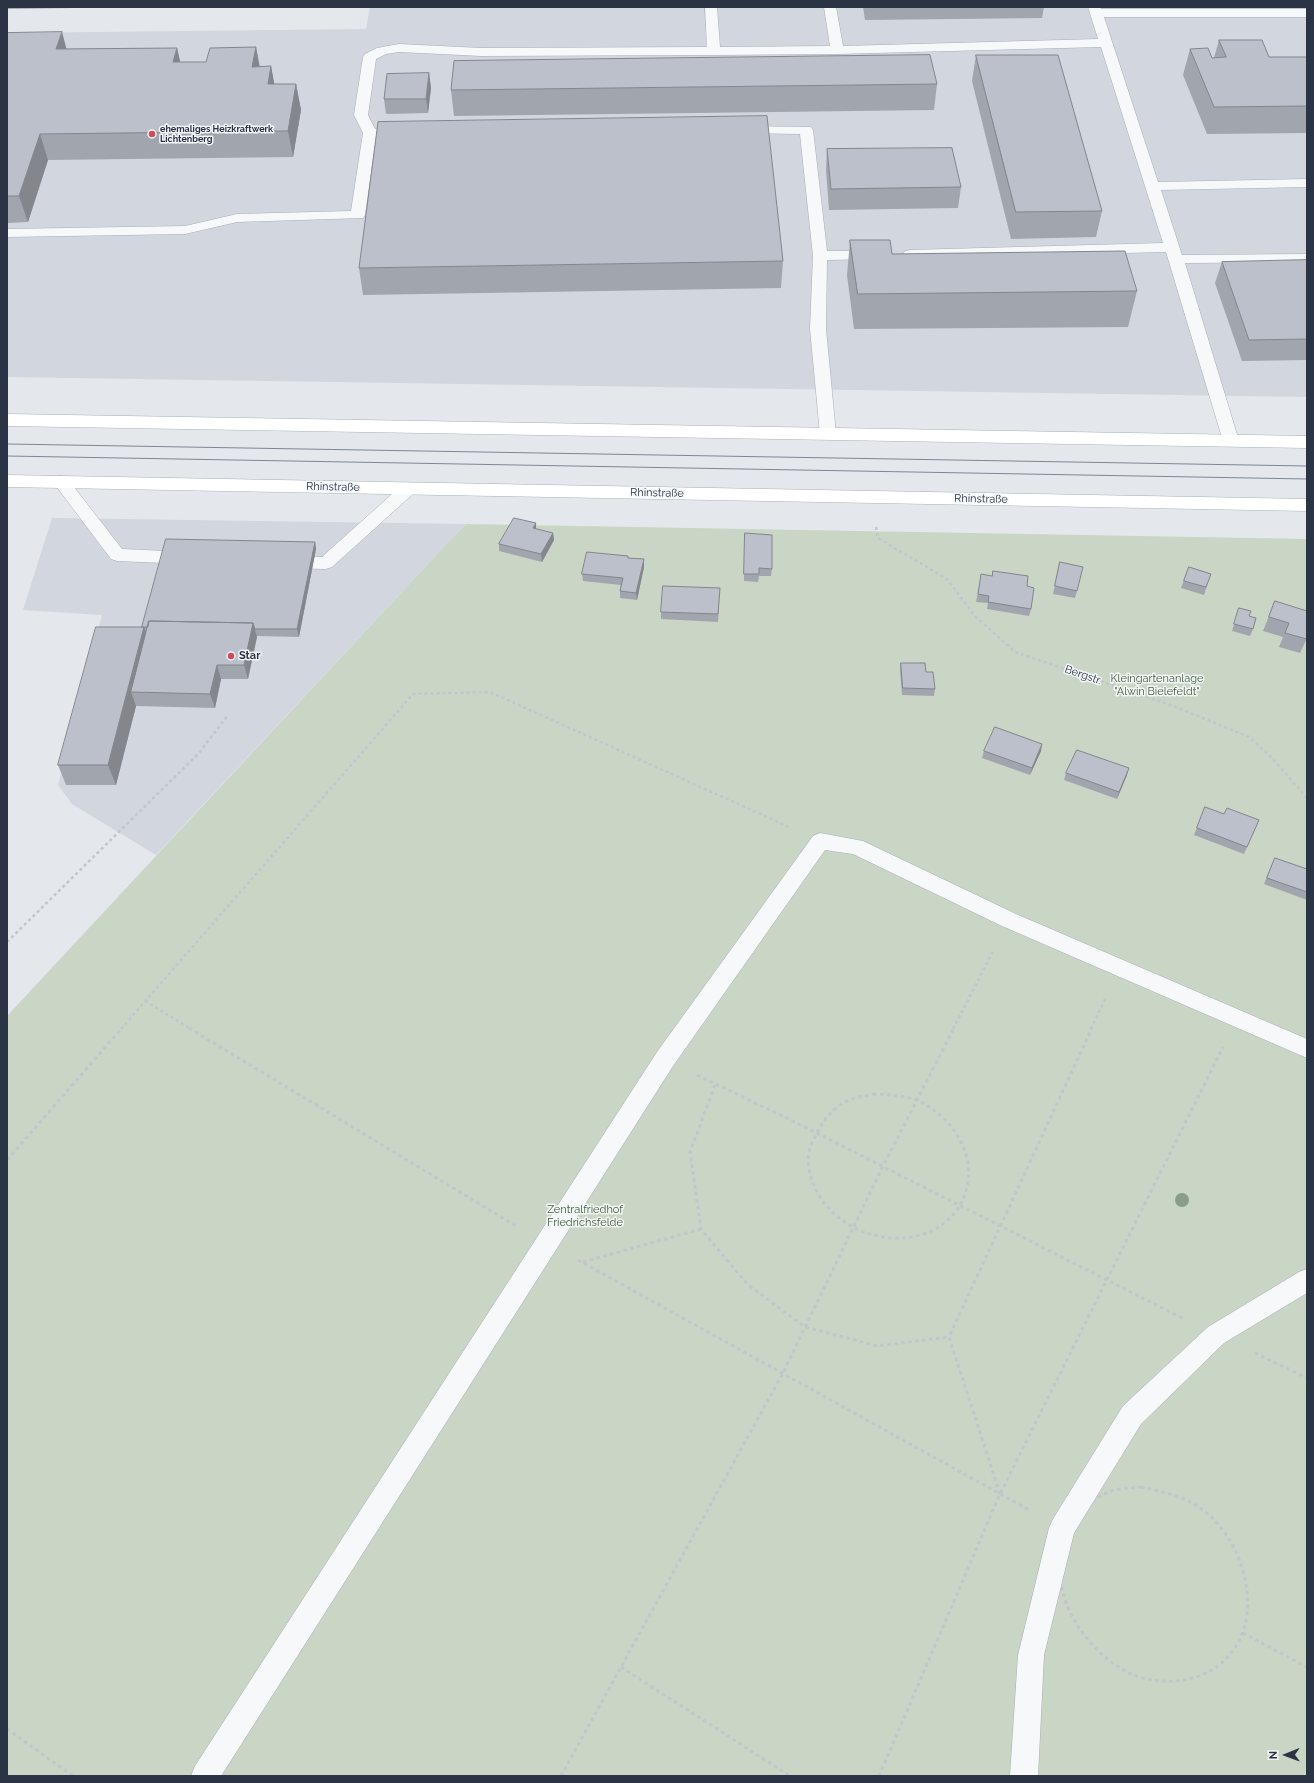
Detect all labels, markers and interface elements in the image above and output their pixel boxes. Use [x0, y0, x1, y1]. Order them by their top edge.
place label: ehemaliges Heizkraftwerk Lichtenberg [160, 124, 273, 145]
marker: ehemaliges Heizkraftwerk Lichtenberg [147, 129, 157, 139]
street label: Rhinstraße [306, 480, 360, 494]
street label: Rhinstraße [630, 486, 684, 500]
street label: Rhinstraße [954, 492, 1008, 506]
place label: Star [239, 649, 260, 663]
marker: Star [226, 651, 236, 661]
street label: Bergstr. [1063, 663, 1103, 687]
park label: Kleingartenanlage "Alwin Bielefeldt" [1110, 672, 1204, 698]
park label: Zentralfriedhof Friedrichsfelde [547, 1203, 623, 1229]
north arrow [1266, 1735, 1306, 1775]
text: N [1267, 1751, 1280, 1760]

